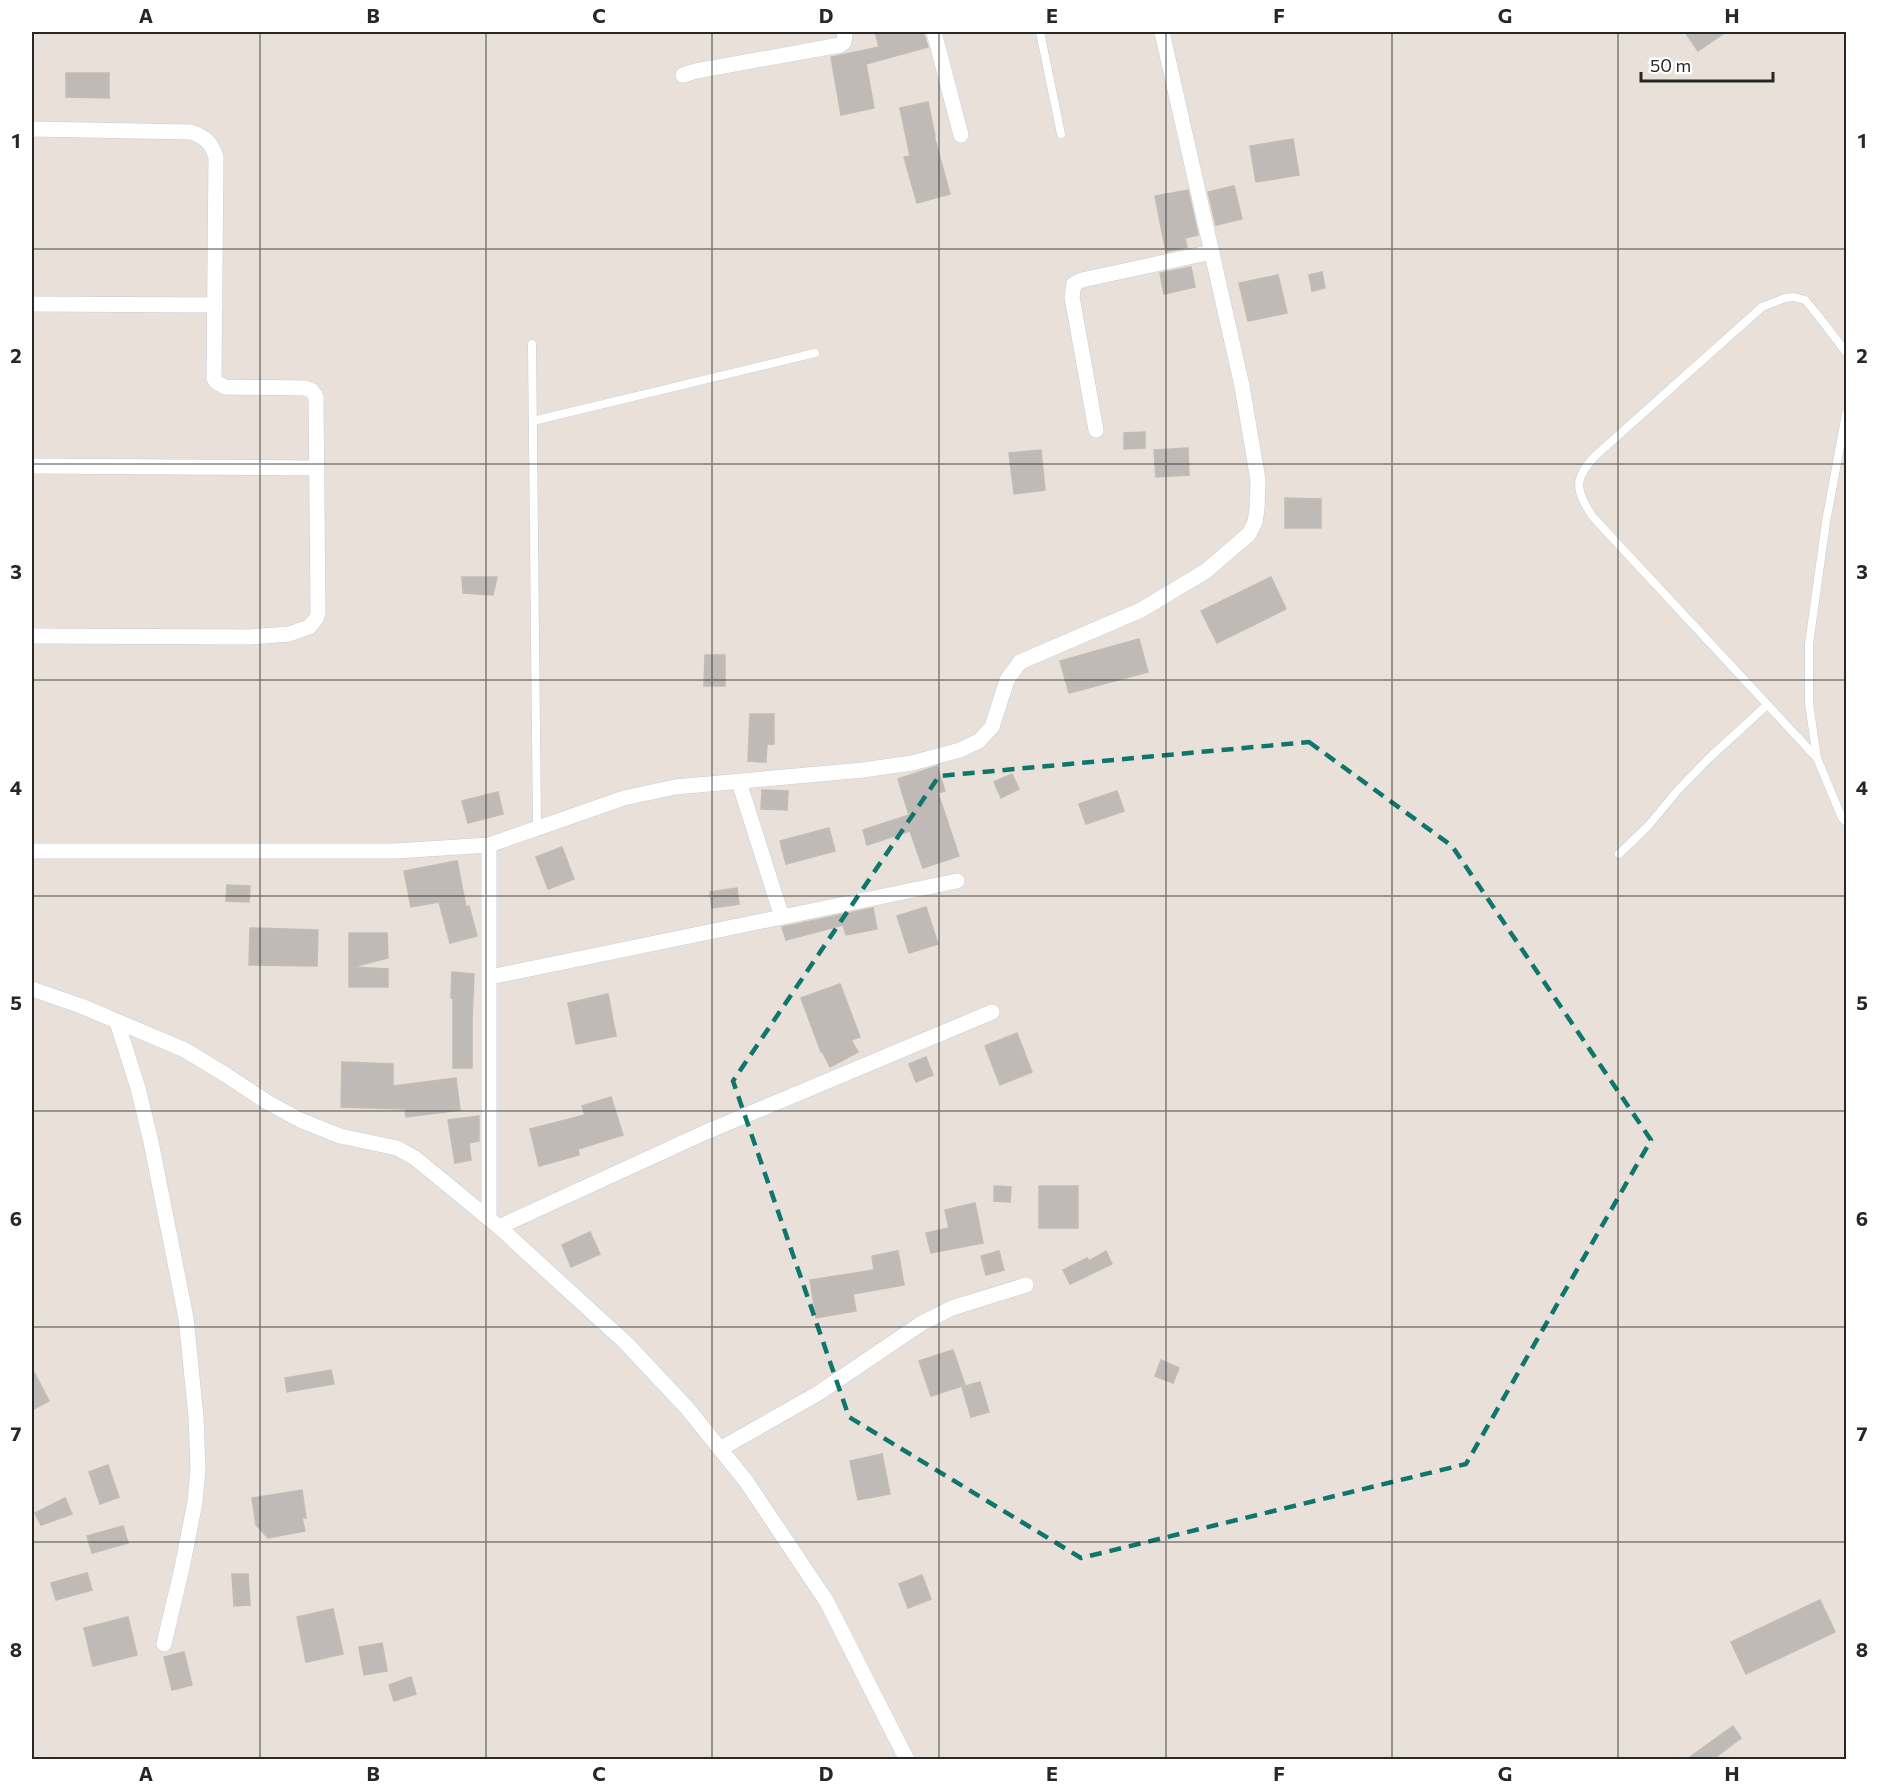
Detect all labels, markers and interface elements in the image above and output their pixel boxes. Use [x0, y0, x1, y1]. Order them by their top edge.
text: A [139, 3, 153, 27]
text: B [366, 3, 380, 27]
text: C [592, 3, 606, 27]
text: D [819, 3, 833, 27]
text: E [1046, 3, 1058, 27]
text: F [1273, 3, 1285, 27]
text: G [1498, 3, 1512, 27]
text: H [1725, 3, 1740, 27]
scale bar [1641, 45, 1773, 83]
text: 50 m [1650, 54, 1691, 76]
text: 1 [11, 128, 21, 152]
text: 1 [1857, 128, 1867, 152]
text: 2 [10, 343, 22, 367]
text: 2 [1856, 343, 1868, 367]
text: 3 [10, 559, 22, 583]
text: 3 [1856, 559, 1868, 583]
text: 4 [10, 775, 22, 799]
text: 4 [1856, 775, 1868, 799]
text: 5 [10, 990, 22, 1014]
text: 5 [1856, 990, 1868, 1014]
text: 6 [10, 1206, 22, 1230]
text: 6 [1856, 1206, 1868, 1230]
text: 7 [11, 1421, 22, 1445]
text: 7 [1857, 1421, 1868, 1445]
text: 8 [10, 1637, 22, 1661]
text: 8 [1856, 1637, 1868, 1661]
text: A [139, 1761, 153, 1785]
text: B [366, 1761, 380, 1785]
text: C [592, 1761, 606, 1785]
text: D [819, 1761, 833, 1785]
text: E [1046, 1761, 1058, 1785]
text: F [1273, 1761, 1285, 1785]
text: G [1498, 1761, 1512, 1785]
text: H [1725, 1761, 1740, 1785]

